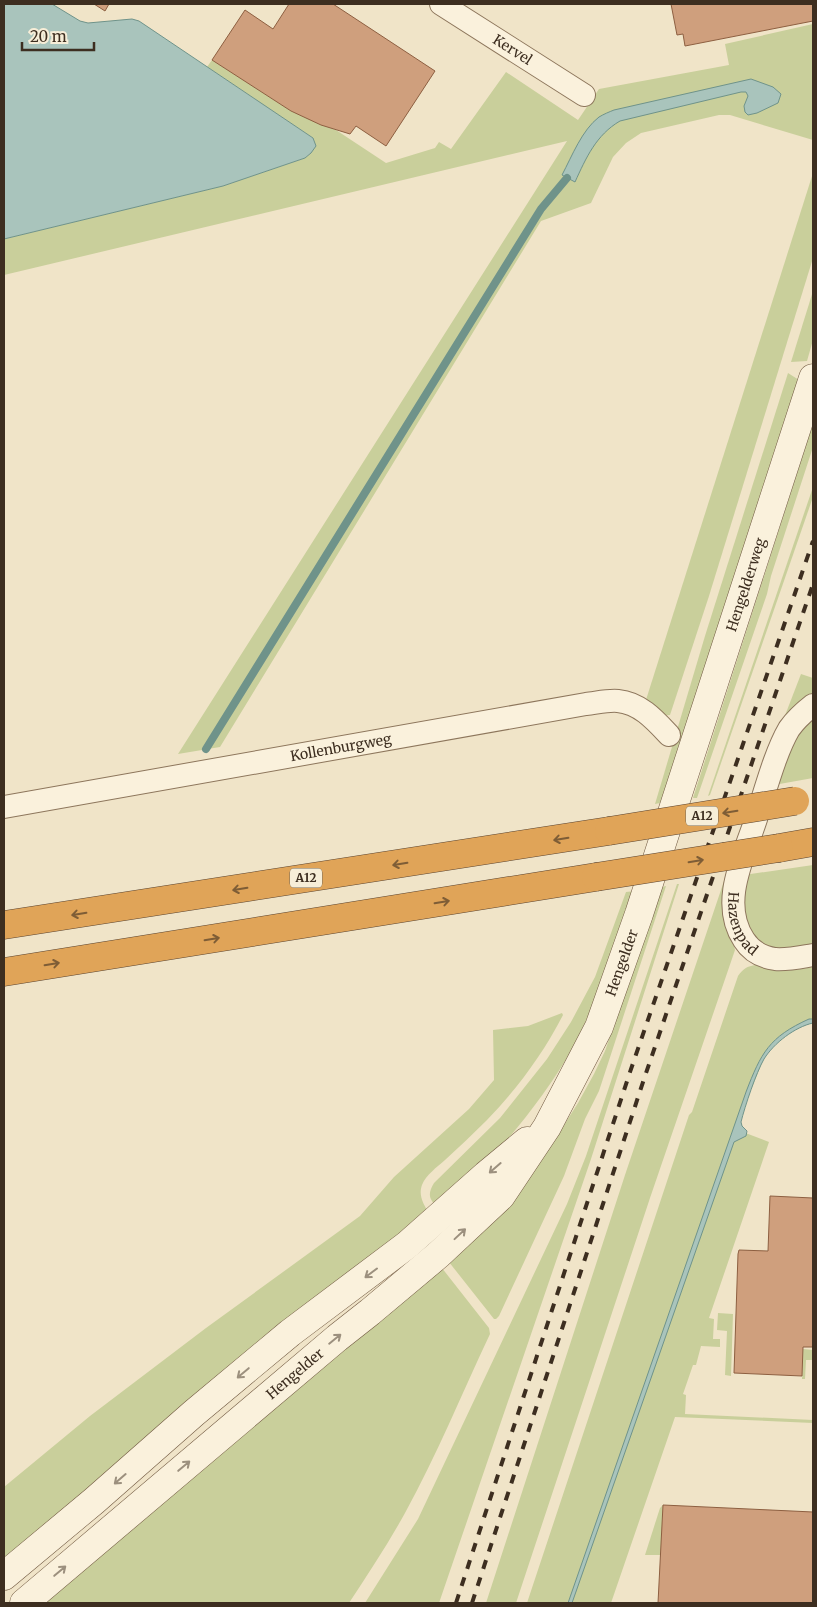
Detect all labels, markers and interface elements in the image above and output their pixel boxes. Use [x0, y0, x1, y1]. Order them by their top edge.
scale bar [22, 20, 95, 52]
text: 20 m [30, 27, 67, 46]
street label: Kervel [490, 30, 536, 69]
street label: Hengelderweg [722, 535, 770, 634]
street label: Kollenburgweg [289, 730, 393, 765]
road number: A12 [686, 806, 718, 826]
one-way arrow [722, 807, 738, 817]
one-way arrow [553, 834, 569, 844]
one-way arrow [688, 856, 704, 866]
one-way arrow [393, 859, 409, 869]
road number: A12 [290, 868, 322, 888]
one-way arrow [232, 884, 248, 894]
street label: Hazenpad [724, 891, 762, 960]
one-way arrow [434, 897, 450, 907]
one-way arrow [72, 909, 88, 919]
street label: Hengelder [602, 927, 642, 999]
one-way arrow [204, 933, 220, 943]
one-way arrow [44, 959, 60, 969]
one-way arrow [488, 1162, 501, 1173]
one-way arrow [453, 1228, 466, 1240]
one-way arrow [364, 1268, 378, 1278]
one-way arrow [329, 1333, 342, 1344]
street label: Hengelder [263, 1344, 327, 1403]
one-way arrow [237, 1367, 250, 1378]
one-way arrow [178, 1460, 191, 1472]
one-way arrow [113, 1473, 126, 1485]
one-way arrow [54, 1566, 67, 1577]

